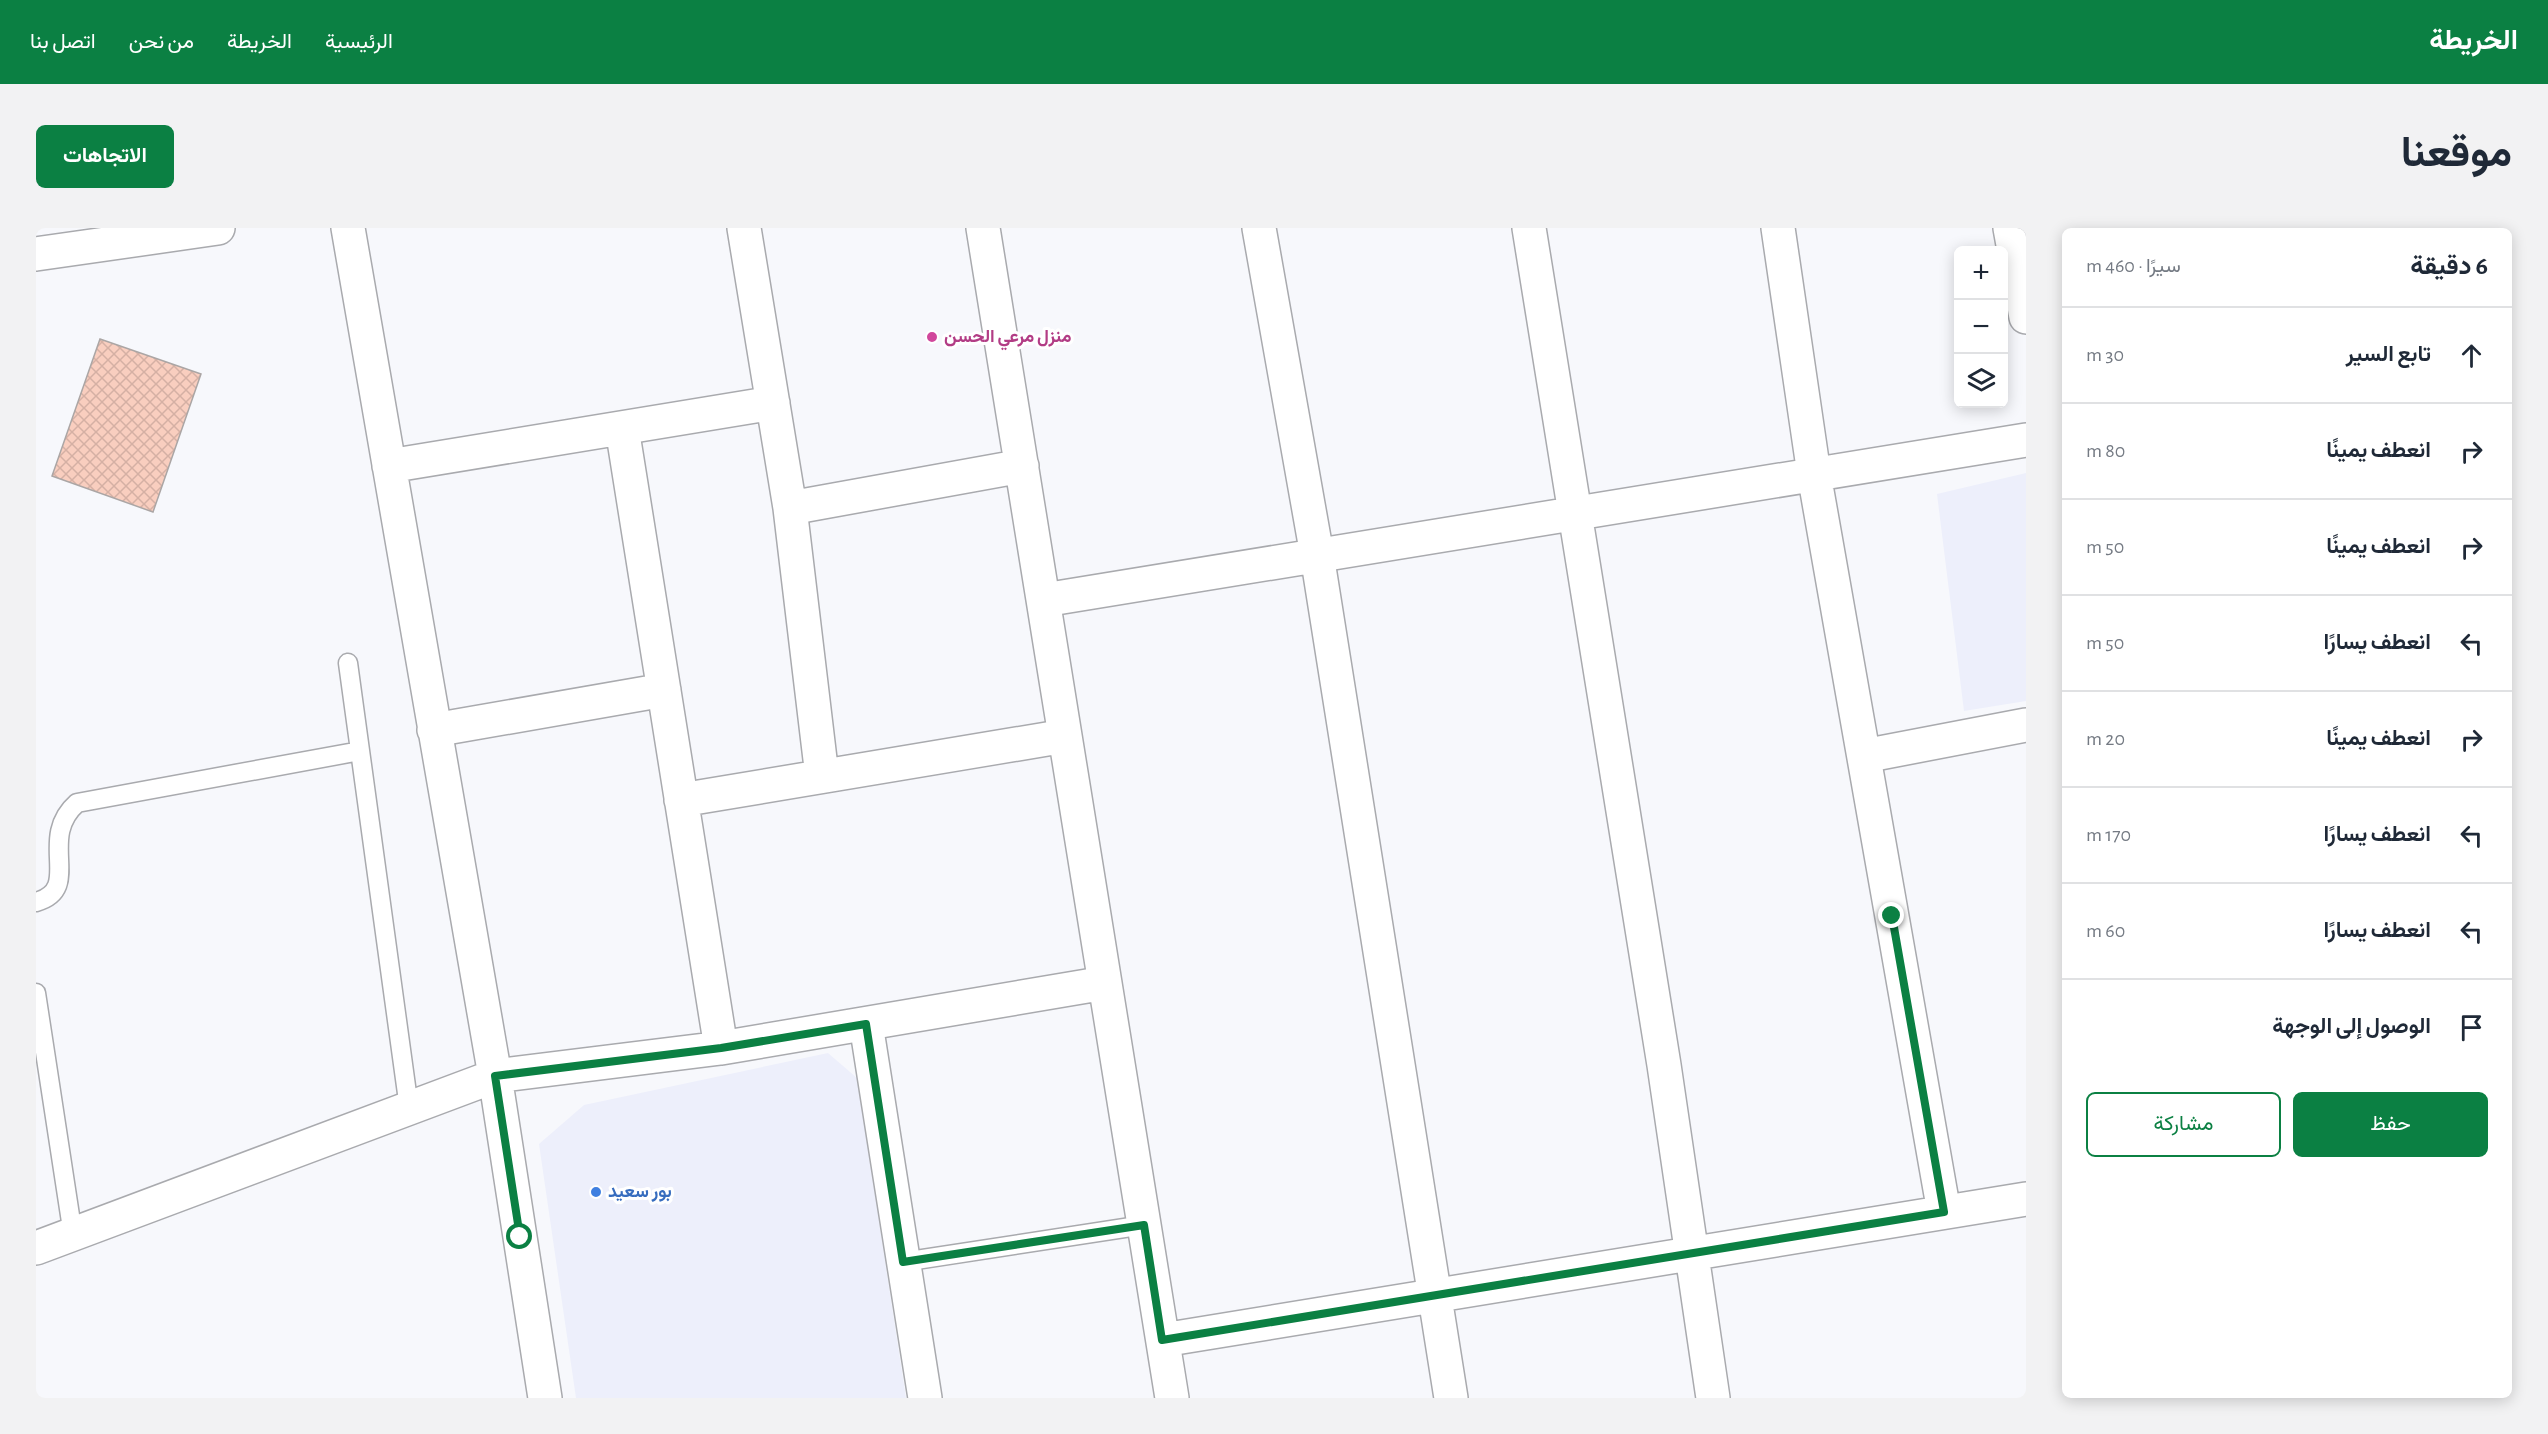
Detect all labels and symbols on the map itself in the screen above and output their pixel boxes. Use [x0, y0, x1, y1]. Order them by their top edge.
place label: منزل مرعي الحسن [944, 328, 1072, 351]
marker: منزل مرعي الحسن [925, 330, 939, 344]
route end [1878, 902, 1904, 928]
place label: بور سعيد [608, 1183, 672, 1202]
marker: بور سعيد [589, 1185, 603, 1199]
route start [506, 1223, 532, 1249]

